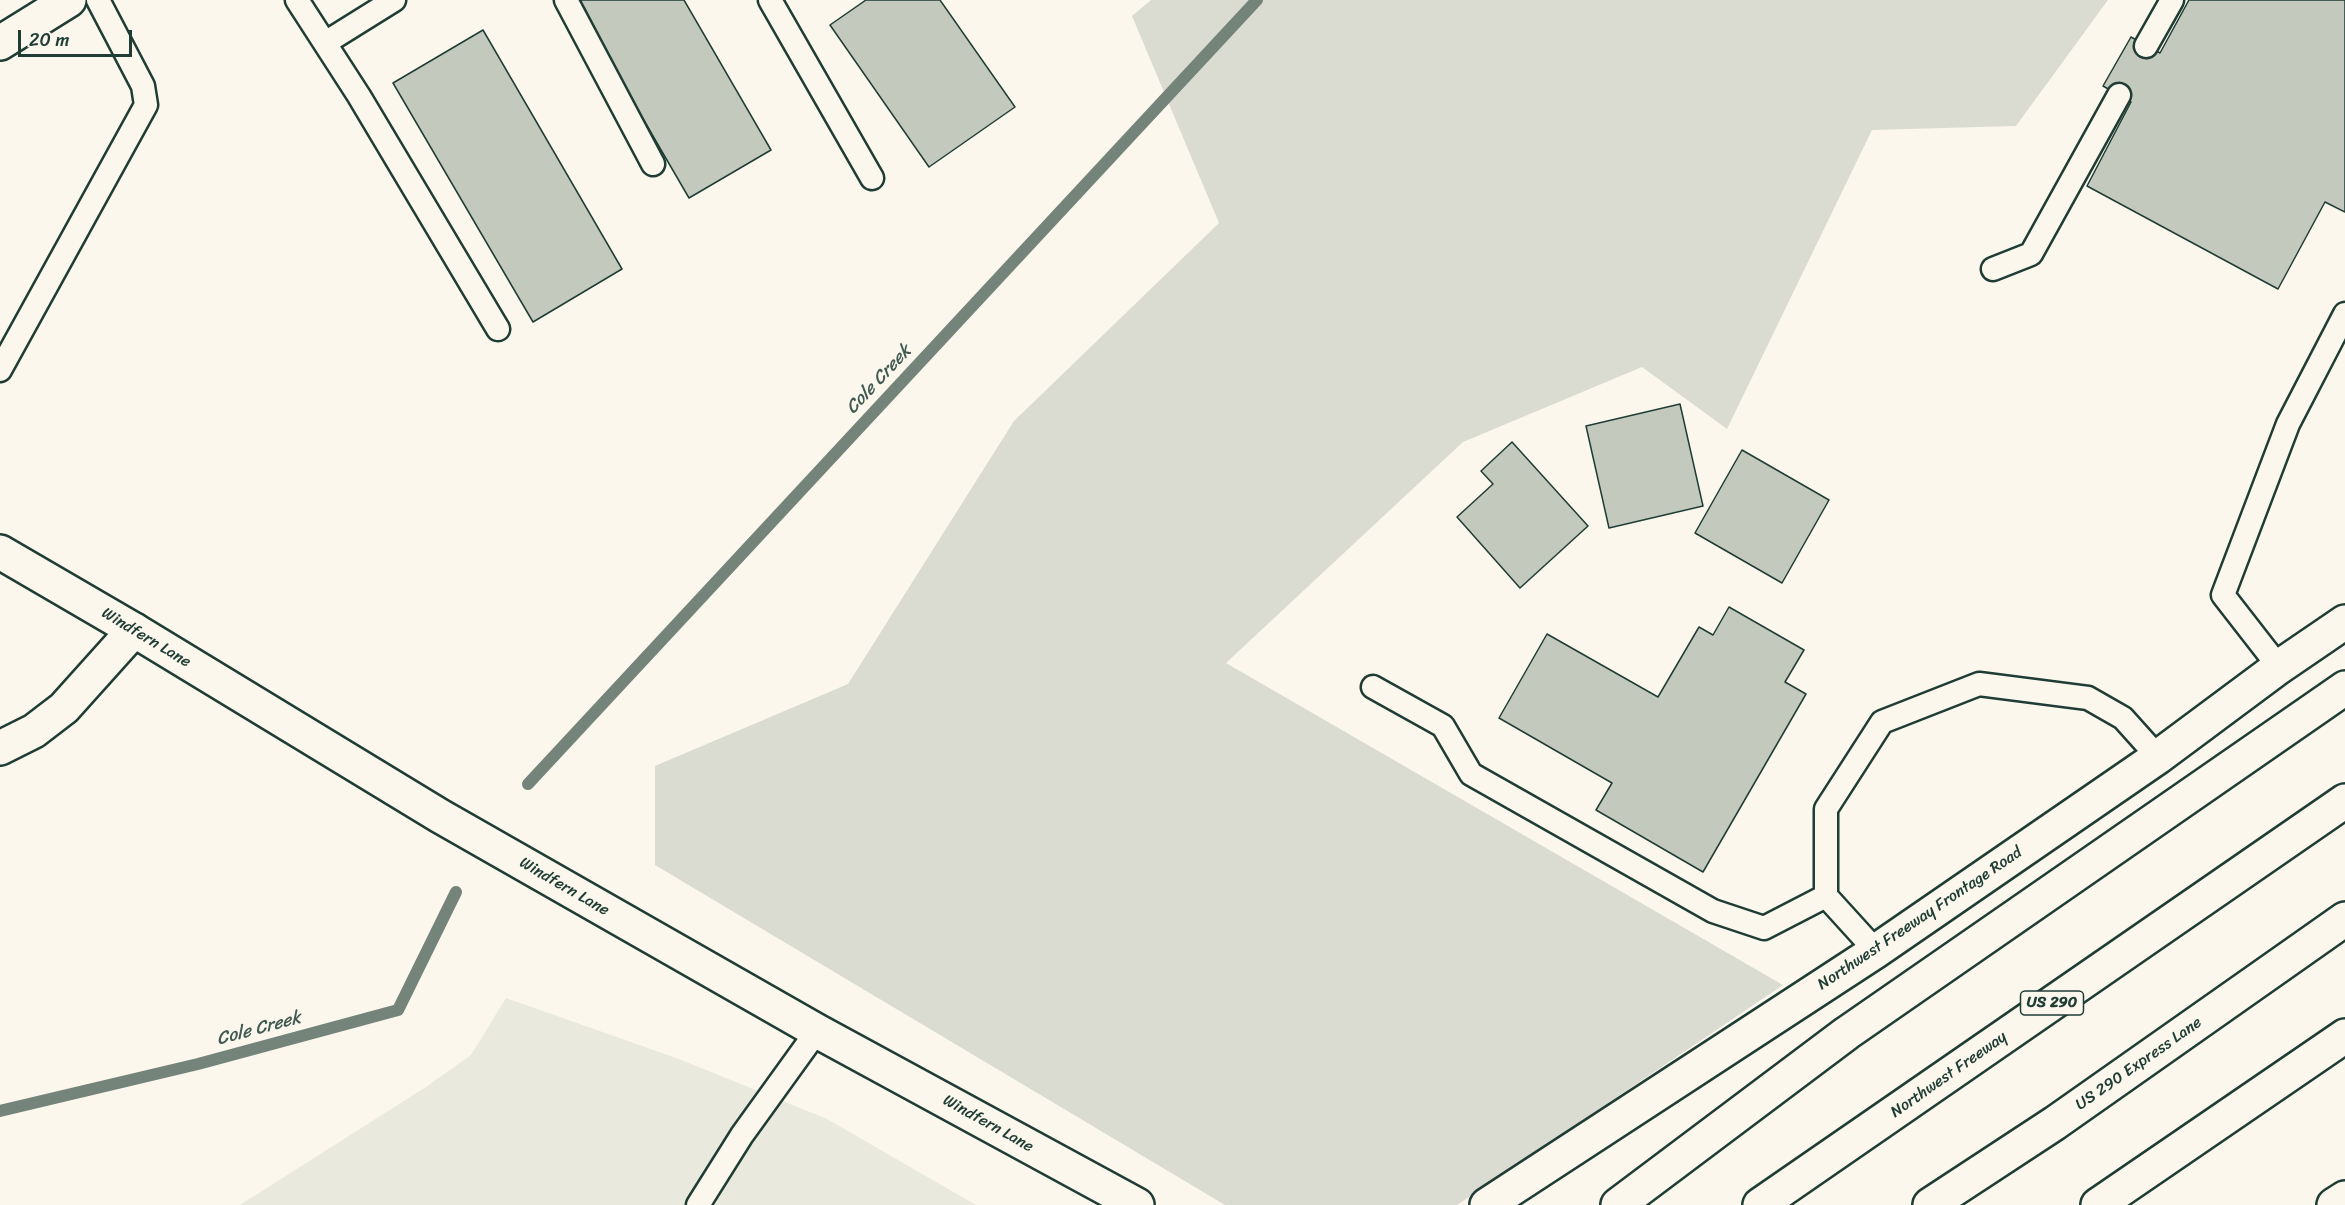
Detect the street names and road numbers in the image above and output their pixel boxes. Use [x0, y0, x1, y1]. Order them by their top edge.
street label: Windfern Lane [98, 604, 194, 672]
street label: Northwest Freeway Frontage Road [1814, 843, 2026, 995]
street label: Windfern Lane [516, 854, 612, 920]
road number: US 290 [2020, 991, 2084, 1015]
street label: US 290 Express Lane [2072, 1013, 2206, 1115]
street label: Northwest Freeway [1887, 1028, 2011, 1122]
street label: Windfern Lane [939, 1091, 1037, 1157]

